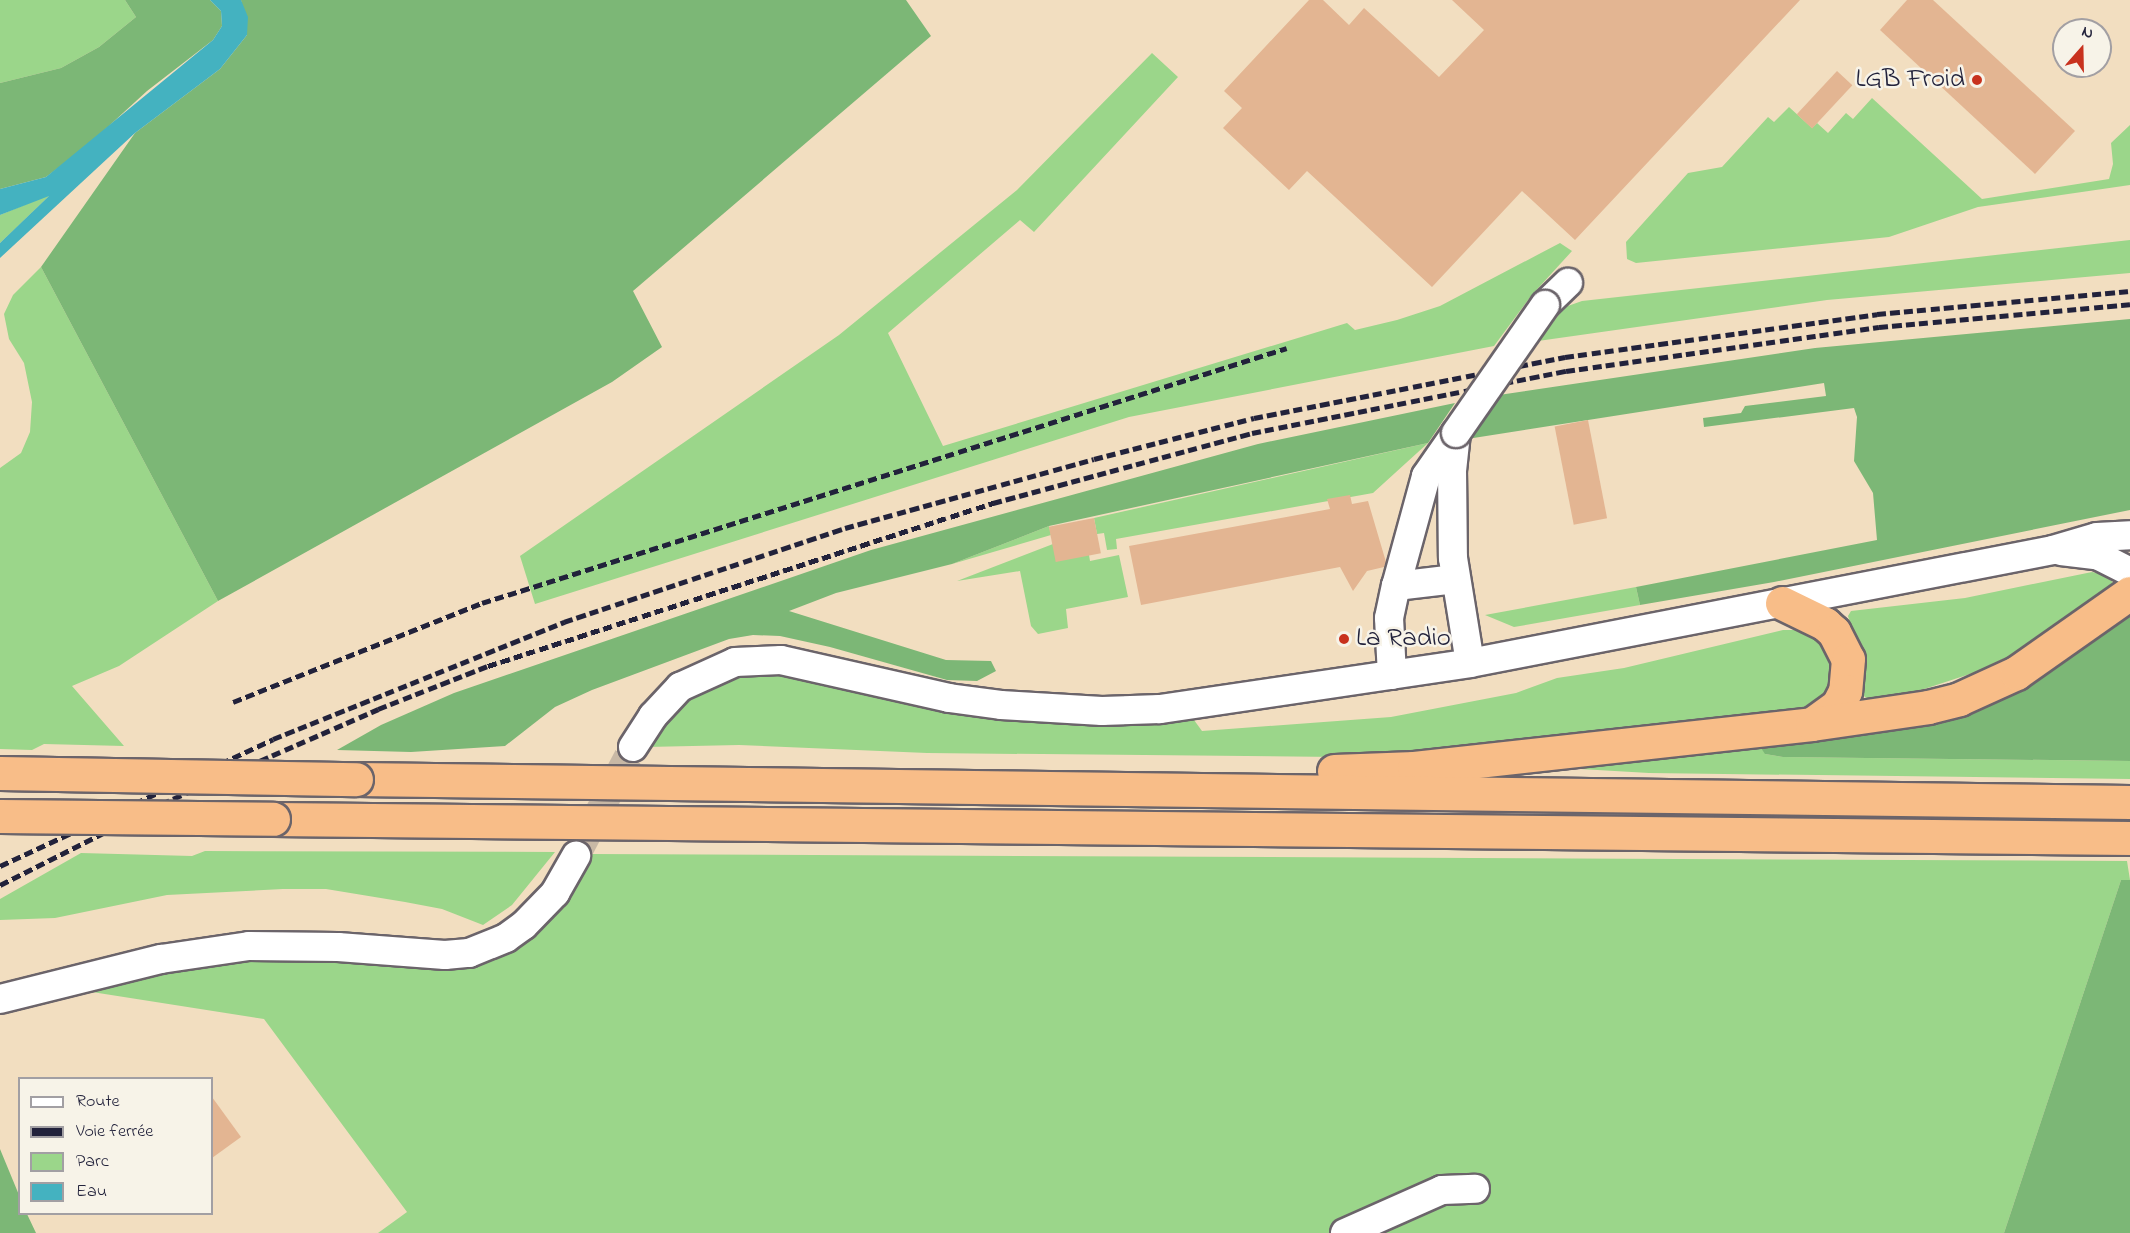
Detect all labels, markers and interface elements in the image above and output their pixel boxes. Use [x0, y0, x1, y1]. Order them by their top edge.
north arrow [2052, 18, 2112, 78]
text: N [2078, 20, 2097, 46]
place label: LGB Froid [1855, 64, 1965, 96]
marker: LGB Froid [1970, 73, 1984, 87]
place label: La Radio [1356, 623, 1451, 655]
marker: La Radio [1337, 632, 1351, 646]
legend [18, 1077, 213, 1215]
text: Route [76, 1089, 120, 1115]
text: Voie ferrée [76, 1119, 153, 1145]
text: Parc [76, 1149, 109, 1175]
text: Eau [76, 1179, 107, 1205]

